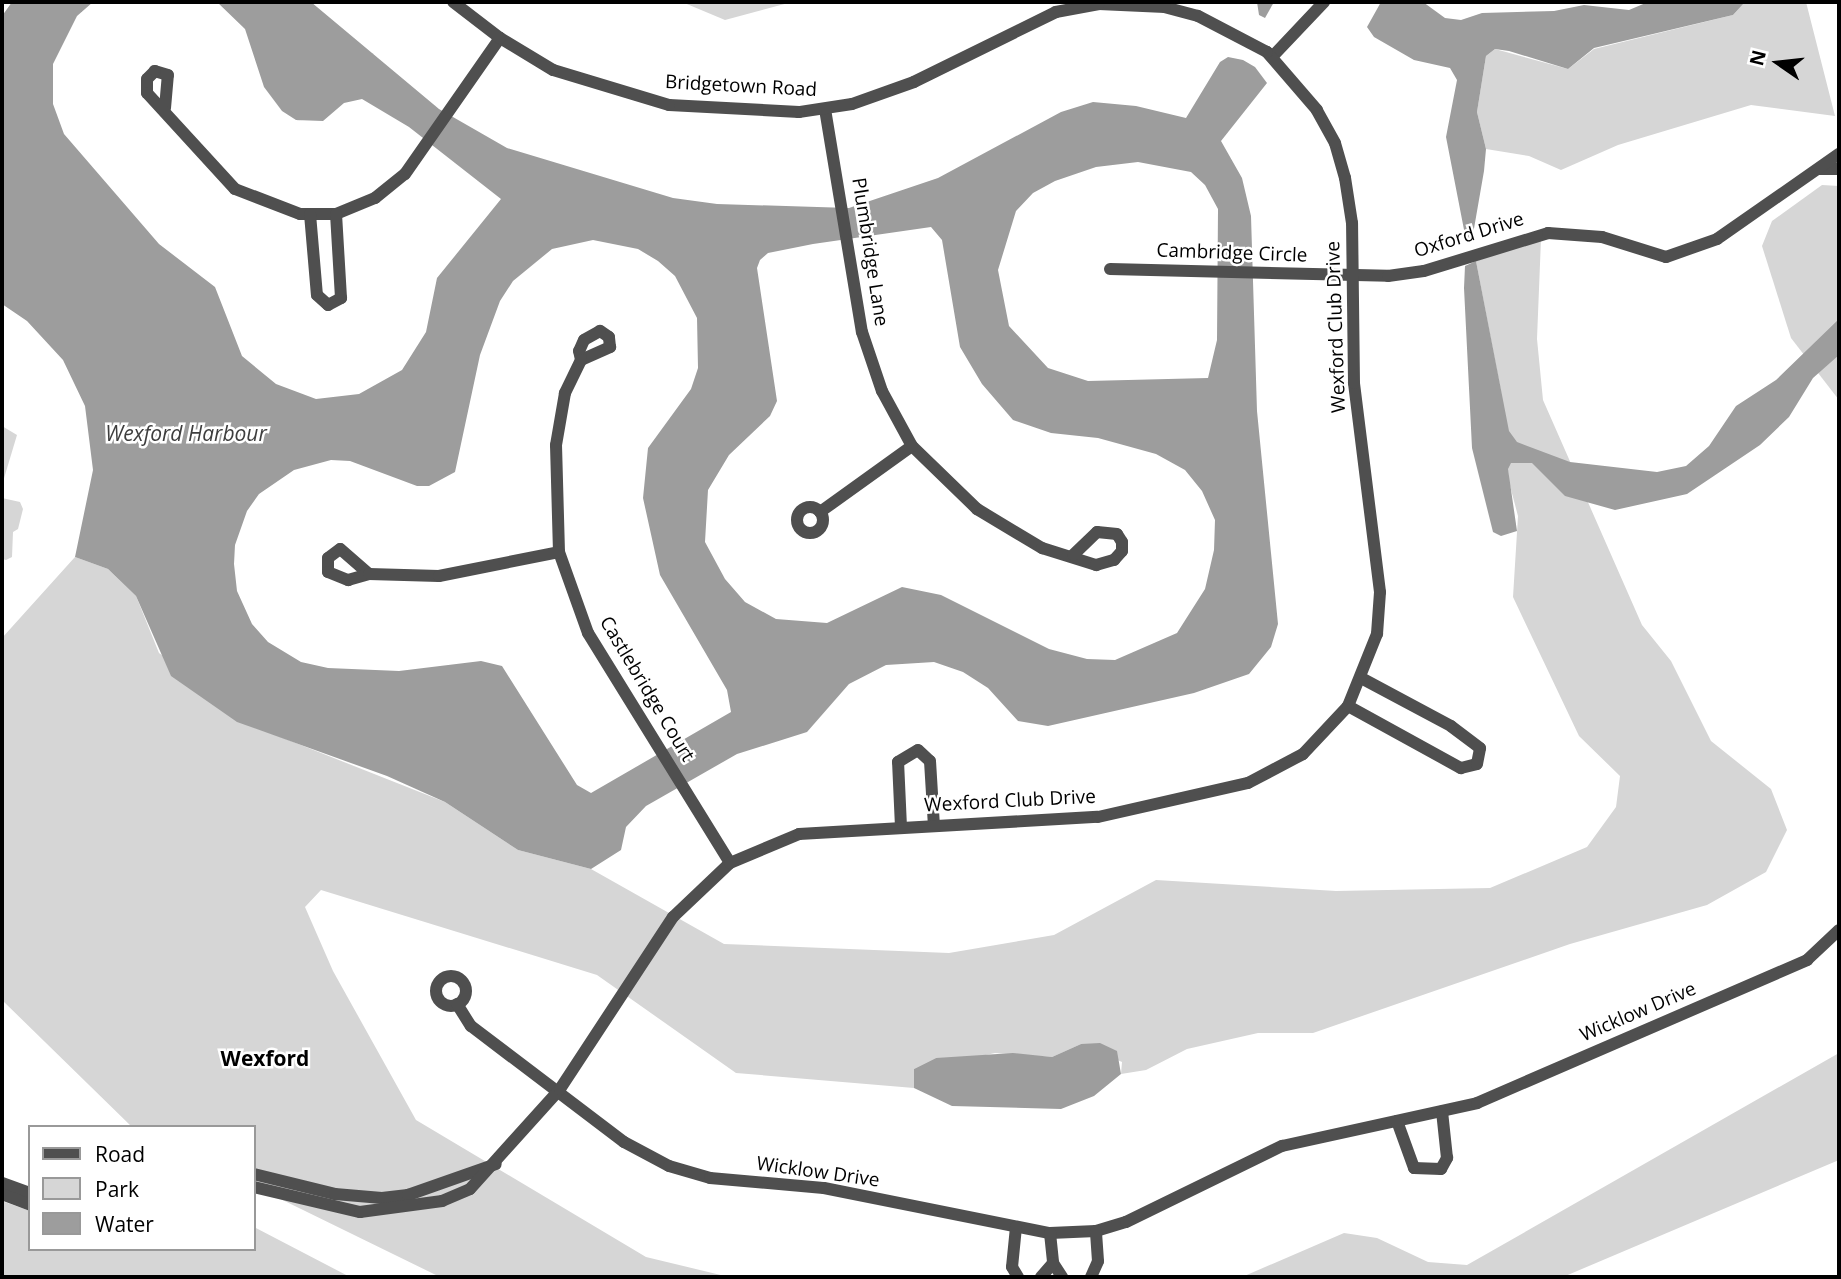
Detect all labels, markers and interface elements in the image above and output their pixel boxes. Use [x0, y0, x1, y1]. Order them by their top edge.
north arrow [1743, 28, 1813, 98]
text: N [1743, 47, 1772, 69]
street label: Bridgetown Road [664, 71, 818, 101]
street label: Plumbridge Lane [847, 176, 893, 328]
street label: Oxford Drive [1411, 208, 1527, 262]
street label: Cambridge Circle [1156, 239, 1308, 267]
street label: Wexford Club Drive [1322, 241, 1350, 413]
water label: Wexford Harbour [105, 420, 267, 446]
street label: Castlebridge Court [595, 612, 699, 766]
street label: Wexford Club Drive [924, 785, 1096, 817]
street label: Wicklow Drive [1577, 977, 1699, 1047]
district label: Wexford [221, 1045, 309, 1071]
legend [28, 1125, 256, 1251]
text: Road [95, 1140, 145, 1168]
street label: Wicklow Drive [755, 1152, 881, 1192]
text: Park [95, 1175, 139, 1203]
text: Water [95, 1210, 154, 1238]

